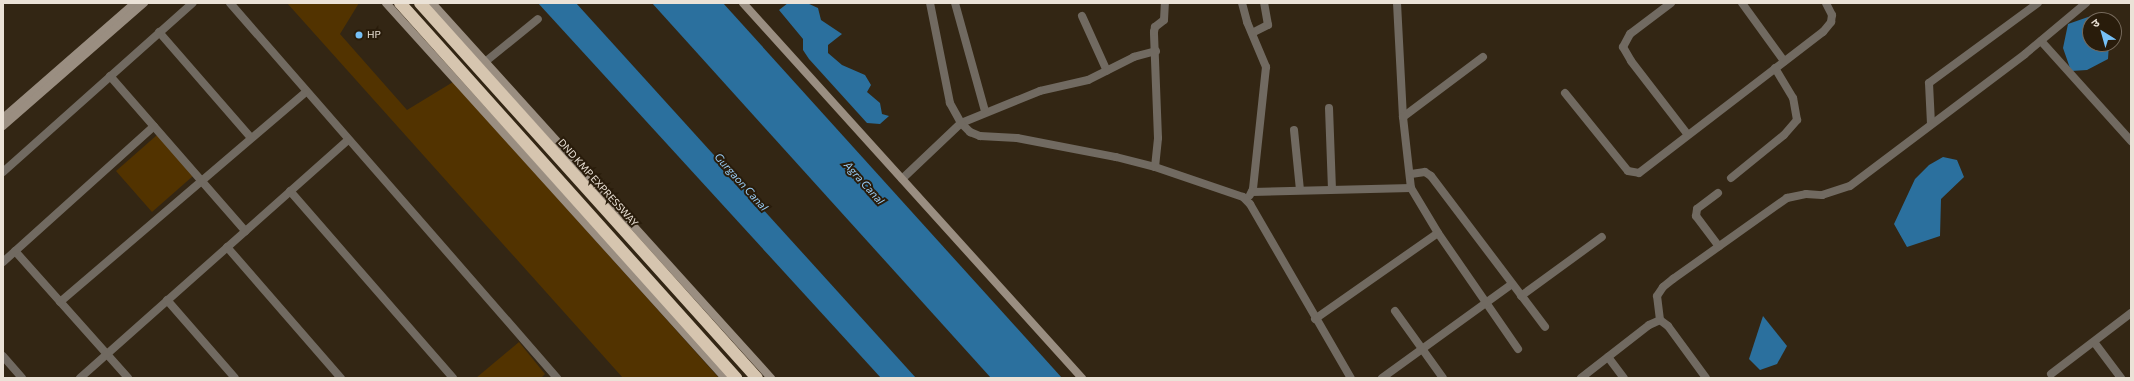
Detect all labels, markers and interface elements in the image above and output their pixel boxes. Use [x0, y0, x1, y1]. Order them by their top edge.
north arrow [2082, 12, 2122, 52]
text: उ [2089, 16, 2102, 30]
place label: HP [367, 29, 381, 41]
marker: HP [354, 30, 364, 40]
street label: DND KMP EXPRESSWAY [555, 137, 641, 229]
water label: Gurgaon Canal [712, 150, 770, 214]
water label: Agra Canal [841, 159, 887, 207]

